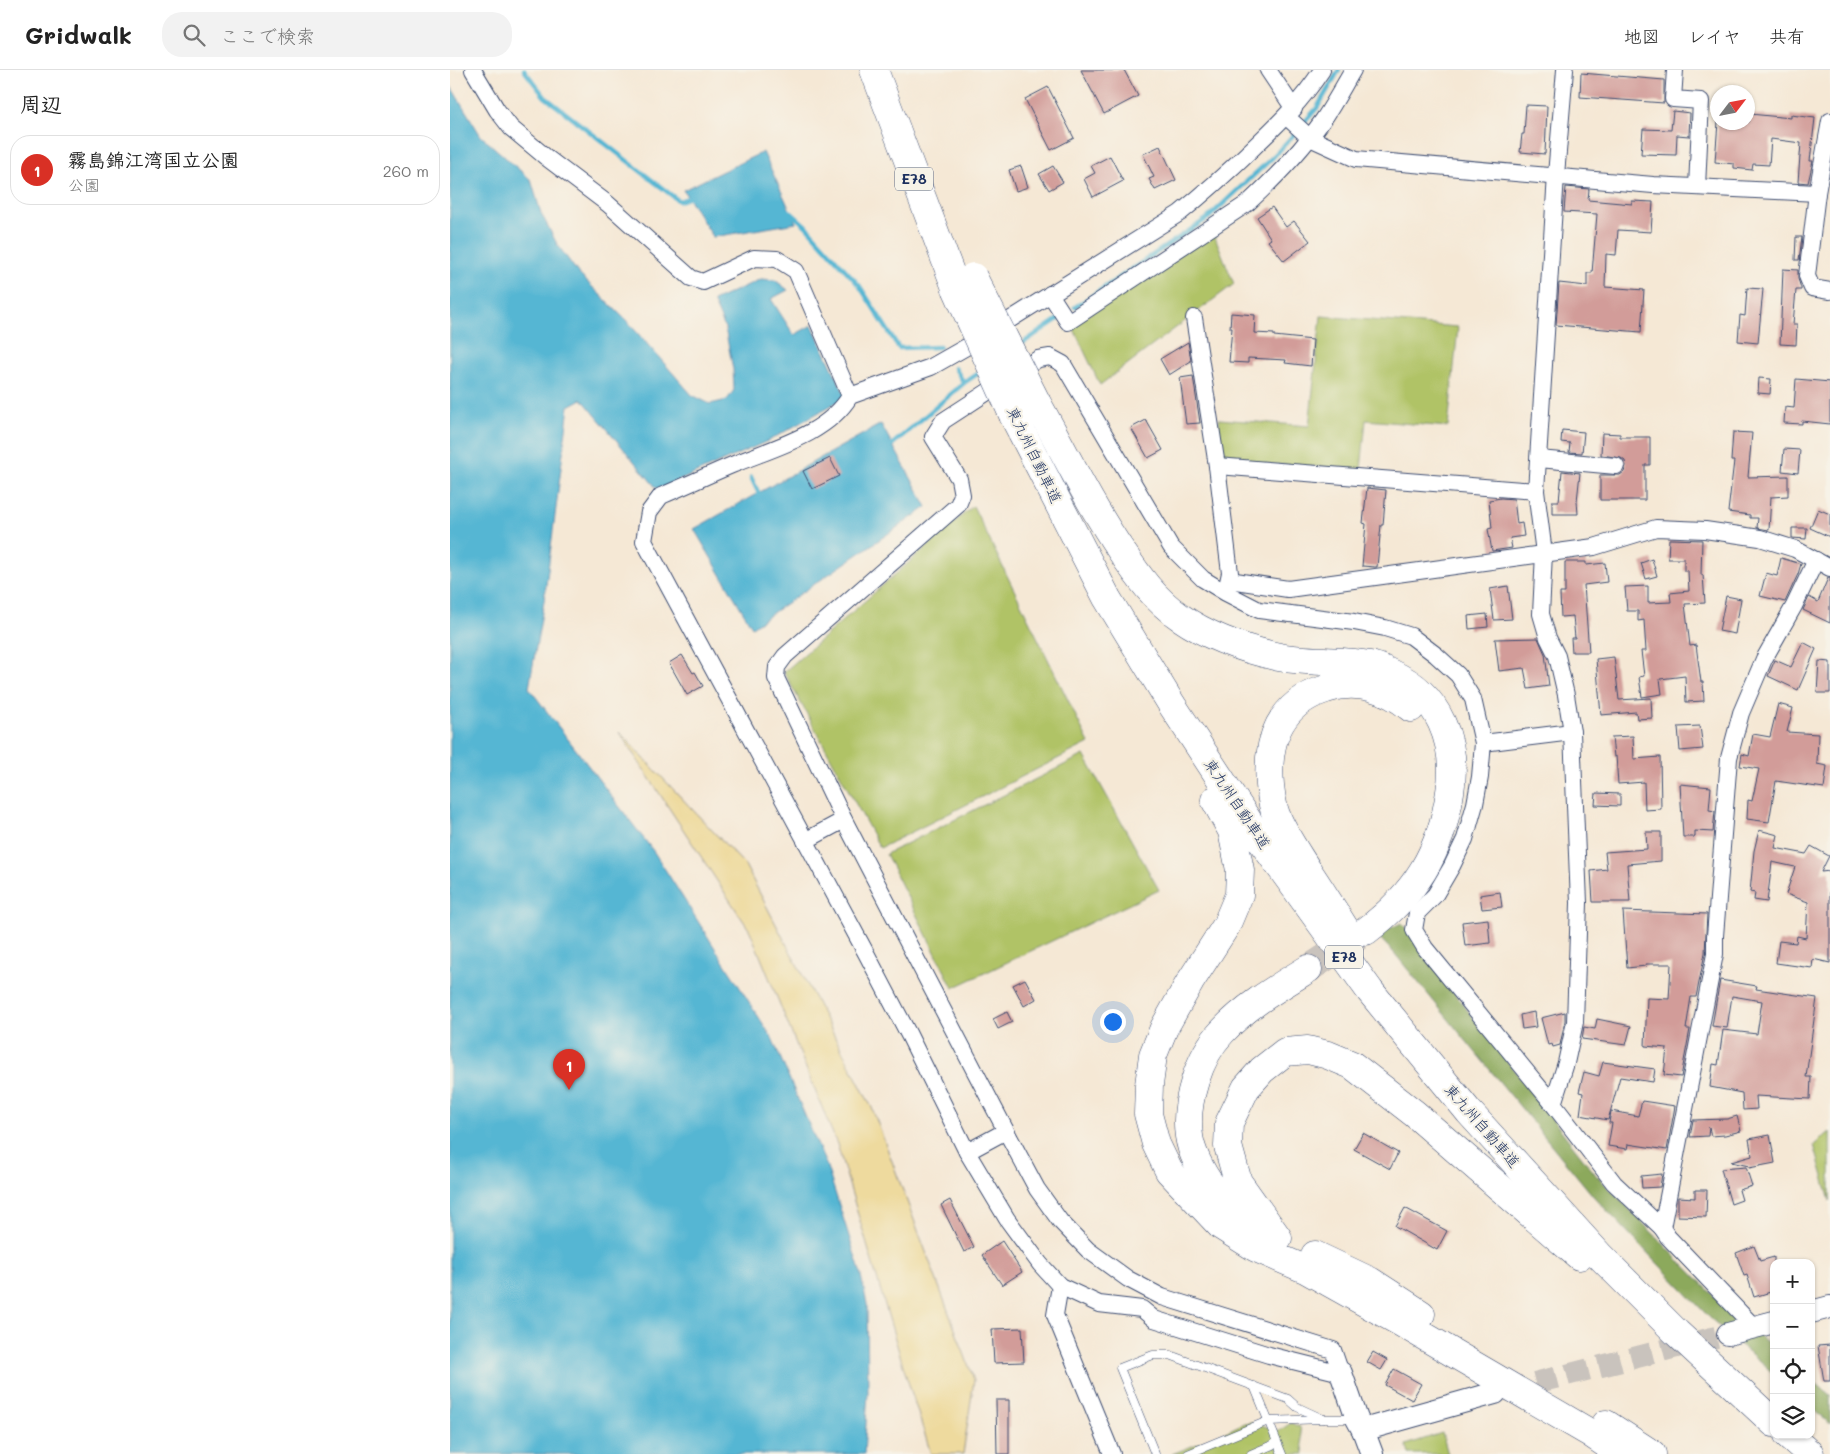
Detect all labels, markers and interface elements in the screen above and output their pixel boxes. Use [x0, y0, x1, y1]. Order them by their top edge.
search box [162, 12, 512, 57]
text: Gridwalk [25, 19, 132, 50]
icon: search [180, 21, 208, 49]
text: ここで検索 [220, 23, 315, 48]
text: 地図 [1624, 24, 1660, 48]
text: レイヤ [1688, 24, 1741, 48]
text: 共有 [1769, 24, 1805, 48]
north arrow [1710, 85, 1755, 130]
text: 周辺 [20, 90, 62, 117]
text: 霧島錦江湾国立公園 [68, 147, 239, 172]
text: 1 [33, 160, 41, 181]
text: 260 m [383, 160, 429, 181]
road number: E78 [895, 168, 933, 190]
text: 公園 [68, 174, 100, 195]
street label: 東九州自動車道 [1003, 403, 1067, 506]
street label: 東九州自動車道 [1200, 754, 1275, 853]
road number: E78 [1325, 946, 1363, 969]
your location [1100, 1009, 1126, 1035]
pin: 1 [553, 1049, 585, 1090]
street label: 東九州自動車道 [1441, 1079, 1525, 1172]
map controls [1770, 1259, 1815, 1439]
button: + [1770, 1259, 1815, 1304]
button: − [1770, 1304, 1815, 1349]
button: locate [1770, 1349, 1815, 1394]
button: layers [1770, 1394, 1815, 1439]

